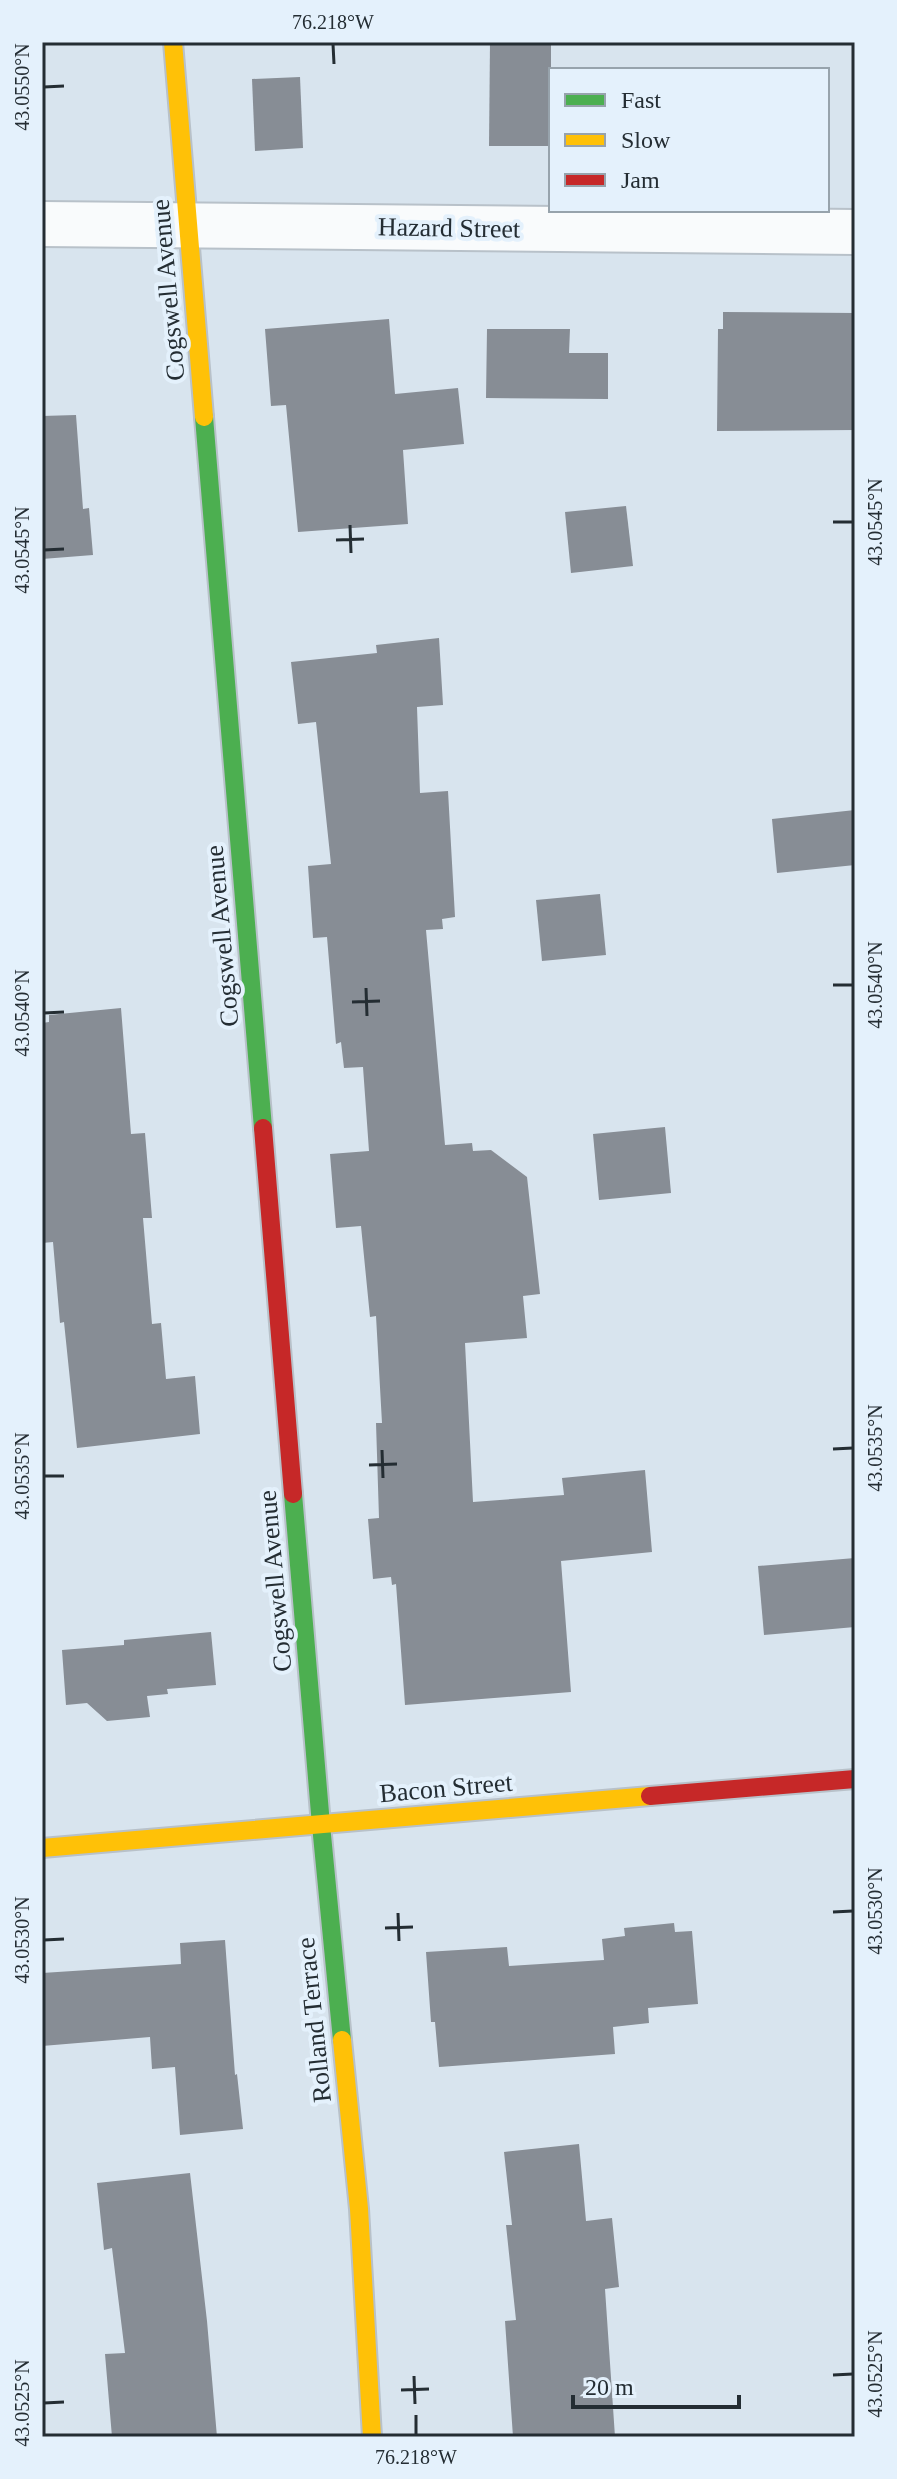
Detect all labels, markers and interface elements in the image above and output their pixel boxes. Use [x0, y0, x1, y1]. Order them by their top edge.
text: 76.218°W [292, 11, 374, 33]
text: 43.0550°N [11, 43, 33, 131]
legend [549, 68, 829, 212]
text: Fast [621, 87, 661, 113]
text: Slow [621, 127, 671, 153]
text: Jam [621, 167, 660, 193]
street label: Cogswell Avenue [146, 198, 190, 382]
street label: Hazard Street [378, 212, 521, 244]
text: 43.0545°N [864, 478, 886, 566]
text: 43.0545°N [11, 506, 33, 594]
street label: Cogswell Avenue [200, 844, 244, 1028]
text: 43.0540°N [864, 941, 886, 1029]
text: 43.0540°N [11, 969, 33, 1057]
text: 43.0535°N [864, 1404, 886, 1492]
text: 43.0535°N [11, 1432, 33, 1520]
street label: Cogswell Avenue [253, 1489, 297, 1673]
street label: Bacon Street [378, 1768, 515, 1808]
text: 43.0530°N [864, 1867, 886, 1955]
text: 43.0530°N [11, 1896, 33, 1984]
street label: Rolland Terrace [291, 1936, 337, 2104]
text: 43.0525°N [864, 2330, 886, 2418]
text: 43.0525°N [11, 2359, 33, 2447]
scale bar [573, 2359, 739, 2409]
text: 20 m [585, 2374, 634, 2400]
text: 76.218°W [375, 2446, 457, 2468]

